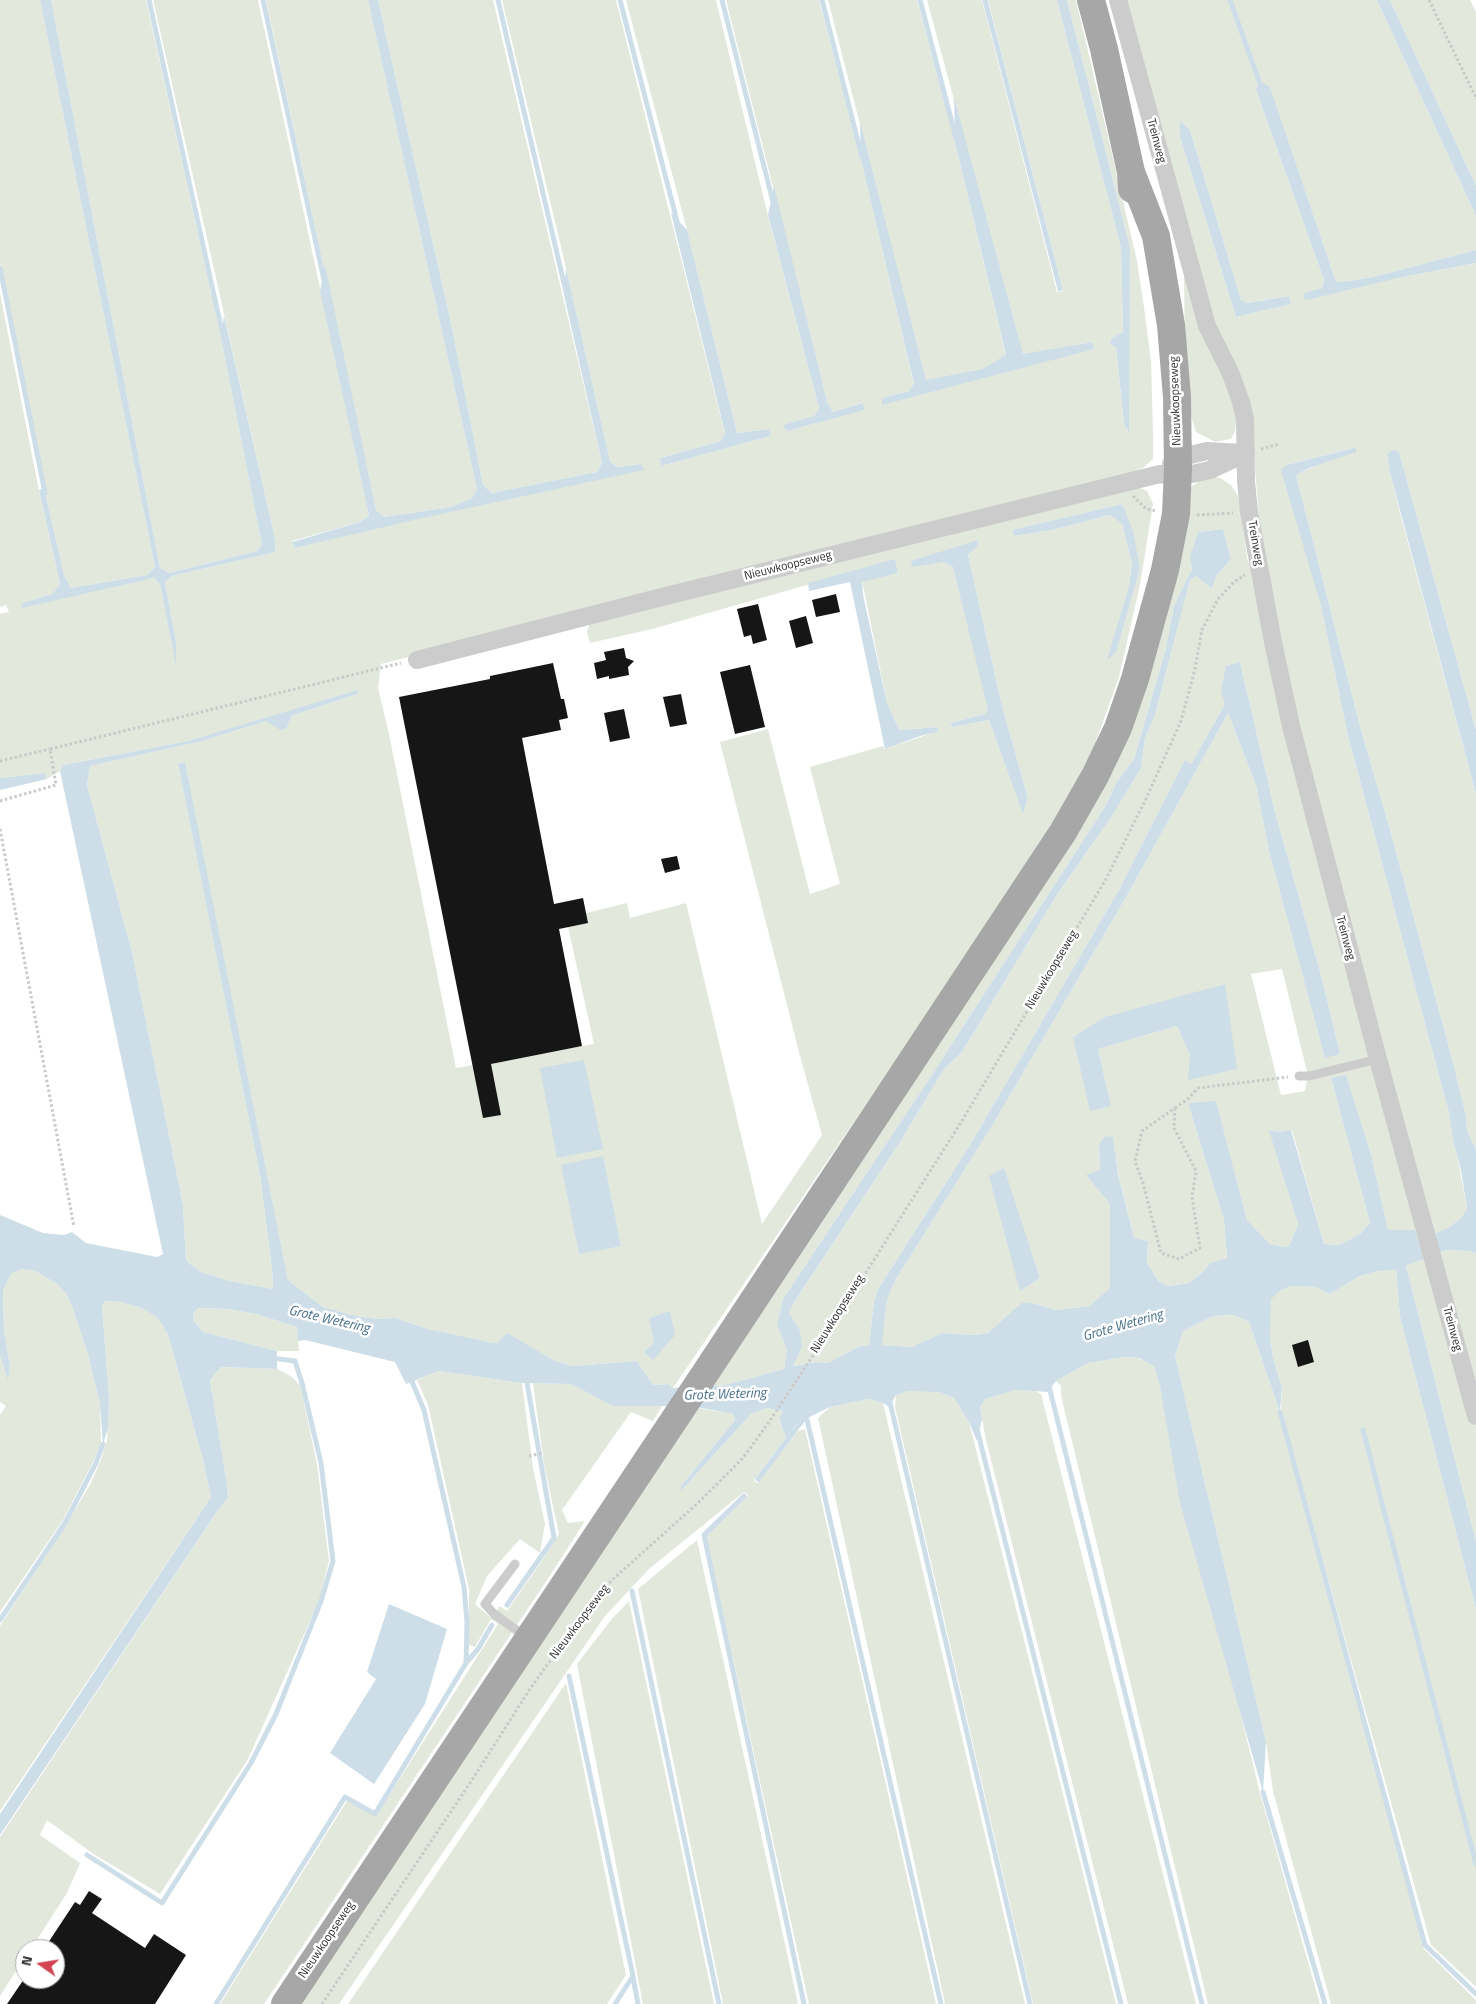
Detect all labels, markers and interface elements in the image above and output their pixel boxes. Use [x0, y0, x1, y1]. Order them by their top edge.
street label: Treinweg [1143, 117, 1169, 165]
street label: Nieuwkoopseweg [1167, 356, 1185, 446]
street label: Treinweg [1244, 519, 1266, 567]
street label: Nieuwkoopseweg [743, 548, 833, 584]
street label: Treinweg [1332, 914, 1358, 962]
street label: Nieuwkoopseweg [1023, 928, 1081, 1012]
street label: Nieuwkoopseweg [808, 1272, 868, 1356]
water label: Grote Wetering [287, 1303, 371, 1337]
street label: Treinweg [1439, 1305, 1465, 1353]
water label: Grote Wetering [1081, 1307, 1165, 1345]
water label: Grote Wetering [683, 1385, 767, 1405]
street label: Nieuwkoopseweg [547, 1582, 613, 1662]
street label: Nieuwkoopseweg [296, 1899, 358, 1981]
north arrow [15, 1939, 65, 1989]
text: N [15, 1954, 37, 1968]

